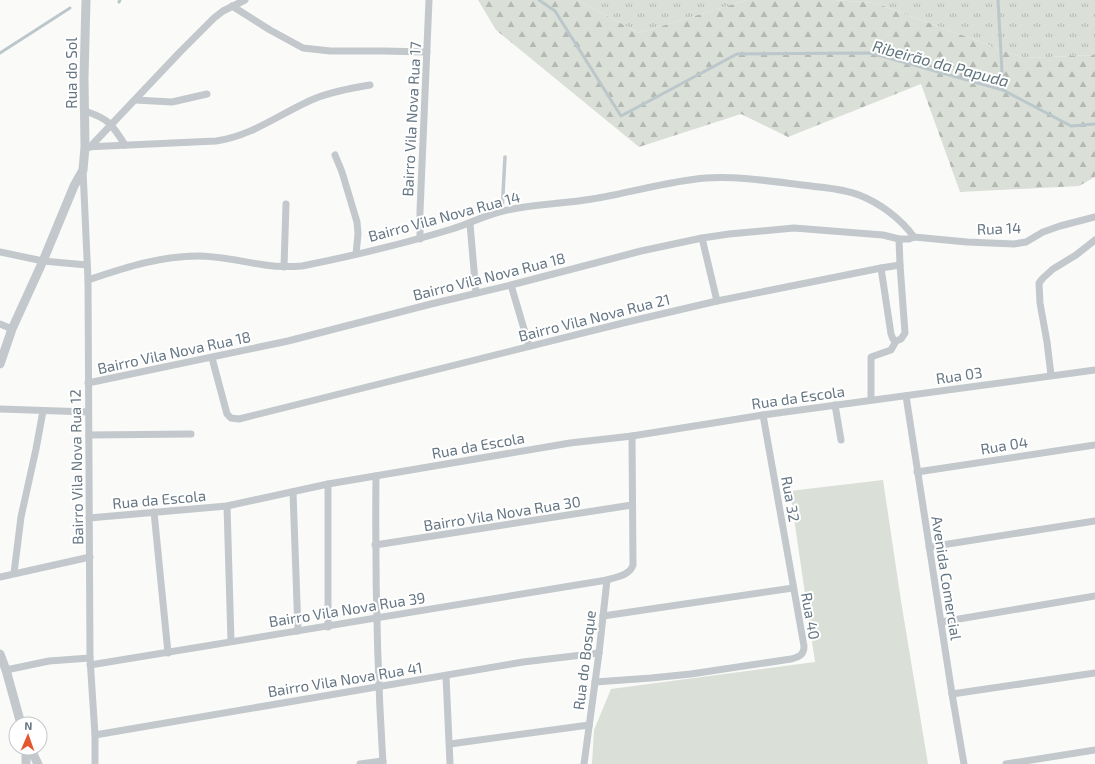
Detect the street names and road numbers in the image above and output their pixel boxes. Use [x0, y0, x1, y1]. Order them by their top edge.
street label: Rua do Sol [62, 37, 80, 109]
street label: Bairro Vila Nova Rua 17 [398, 41, 424, 197]
street label: Bairro Vila Nova Rua 14 [366, 187, 522, 245]
street label: Rua 14 [976, 218, 1022, 238]
street label: Bairro Vila Nova Rua 18 [411, 248, 567, 304]
street label: Bairro Vila Nova Rua 21 [516, 289, 672, 345]
street label: Bairro Vila Nova Rua 18 [96, 327, 252, 377]
street label: Rua 03 [935, 363, 983, 387]
street label: Rua da Escola [750, 382, 846, 412]
street label: Bairro Vila Nova Rua 12 [66, 389, 86, 545]
street label: Rua da Escola [430, 428, 526, 462]
street label: Rua 04 [979, 432, 1029, 458]
street label: Rua 32 [778, 475, 804, 523]
street label: Rua da Escola [111, 486, 207, 512]
street label: Bairro Vila Nova Rua 30 [422, 492, 582, 534]
street label: Avenida Comercial [928, 515, 966, 642]
street label: Bairro Vila Nova Rua 39 [267, 588, 427, 630]
street label: Rua 40 [798, 591, 824, 641]
street label: Rua do Bosque [569, 609, 599, 711]
street label: Bairro Vila Nova Rua 41 [266, 658, 424, 700]

